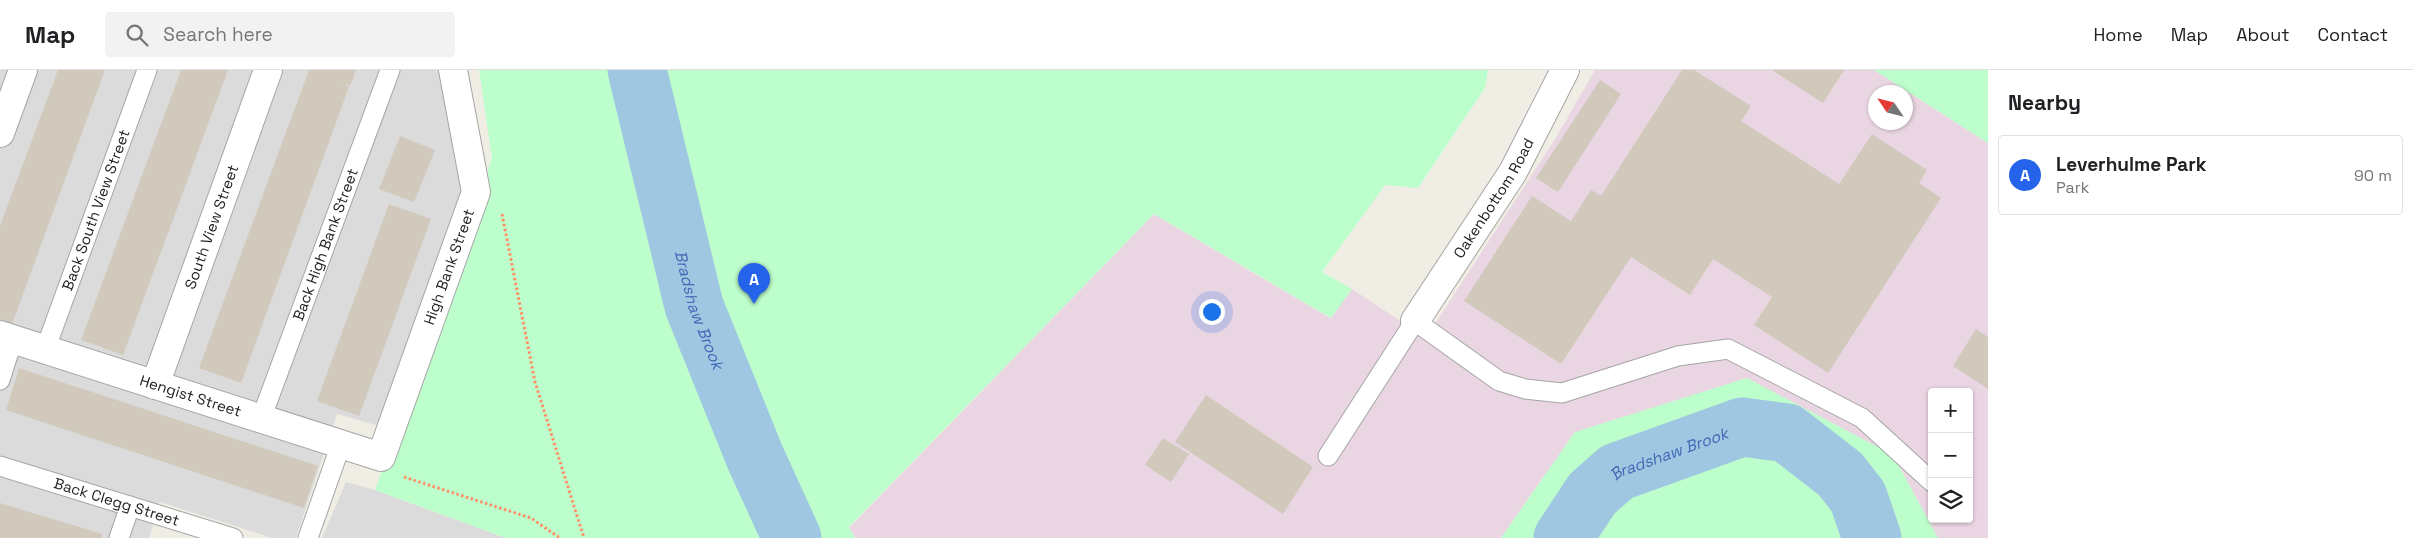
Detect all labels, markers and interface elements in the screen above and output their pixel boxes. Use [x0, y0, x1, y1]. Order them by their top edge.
search box [105, 12, 455, 57]
text: Map [25, 19, 75, 50]
icon: search [123, 21, 151, 49]
text: Search here [163, 22, 273, 47]
text: Home [2094, 23, 2143, 46]
text: Map [2171, 23, 2208, 46]
text: About [2236, 23, 2290, 46]
text: Contact [2318, 23, 2388, 46]
north arrow [1868, 85, 1913, 130]
text: Nearby [2008, 89, 2081, 116]
street label: Back South View Street [57, 127, 134, 293]
street label: Oakenbottom Road [1449, 135, 1538, 262]
text: Leverhulme Park [2056, 152, 2206, 177]
street label: South View Street [180, 162, 242, 292]
street label: Back High Bank Street [288, 165, 362, 323]
text: A [2020, 165, 2030, 186]
text: 90 m [2354, 165, 2392, 186]
text: Park [2056, 177, 2089, 198]
street label: High Bank Street [419, 206, 478, 327]
water label: Bradshaw Brook [670, 248, 729, 375]
pin: A [738, 263, 770, 304]
your location [1199, 299, 1225, 325]
street label: Hengist Street [137, 370, 244, 421]
map controls [1928, 388, 1973, 523]
button: + [1928, 388, 1973, 433]
water label: Bradshaw Brook [1605, 422, 1733, 485]
button: − [1928, 433, 1973, 478]
street label: Back Clegg Street [52, 473, 182, 530]
button: layers [1928, 478, 1973, 523]

